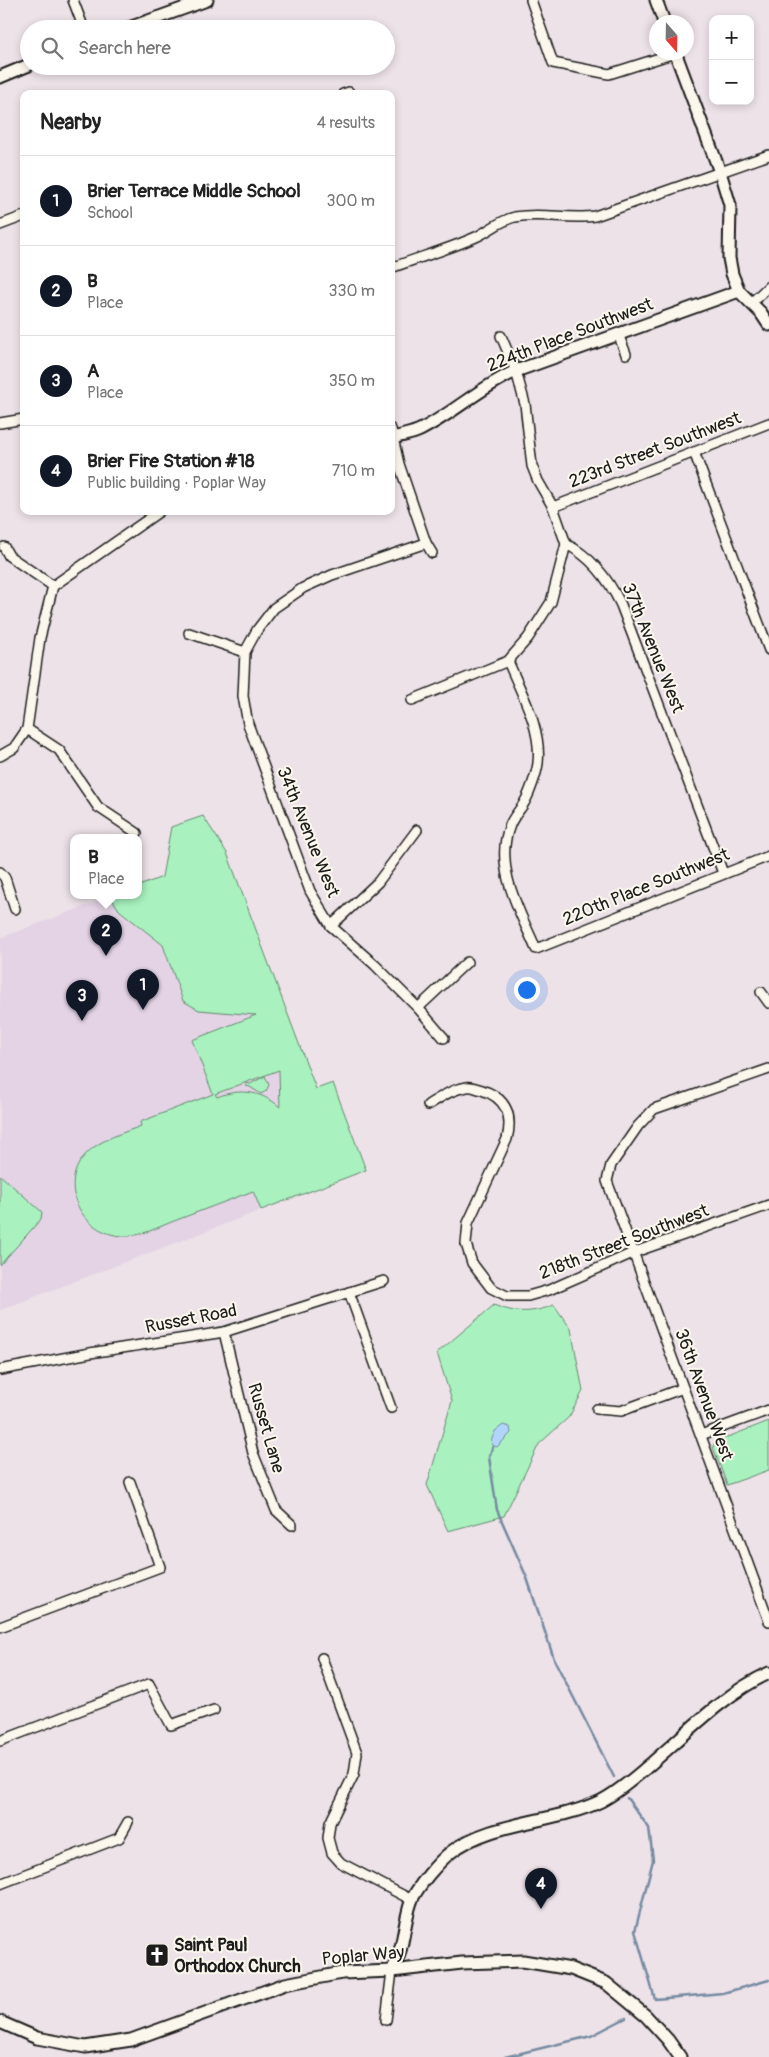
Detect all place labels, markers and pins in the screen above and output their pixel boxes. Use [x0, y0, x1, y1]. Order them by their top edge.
pin: 2 [90, 915, 122, 956]
pin: 1 [127, 969, 159, 1010]
pin: 3 [66, 980, 98, 1021]
pin: 4 [525, 1868, 557, 1909]
place label: Saint Paul Orthodox Church [174, 1934, 301, 1978]
church icon: Saint Paul Orthodox Church [144, 1942, 170, 1968]

